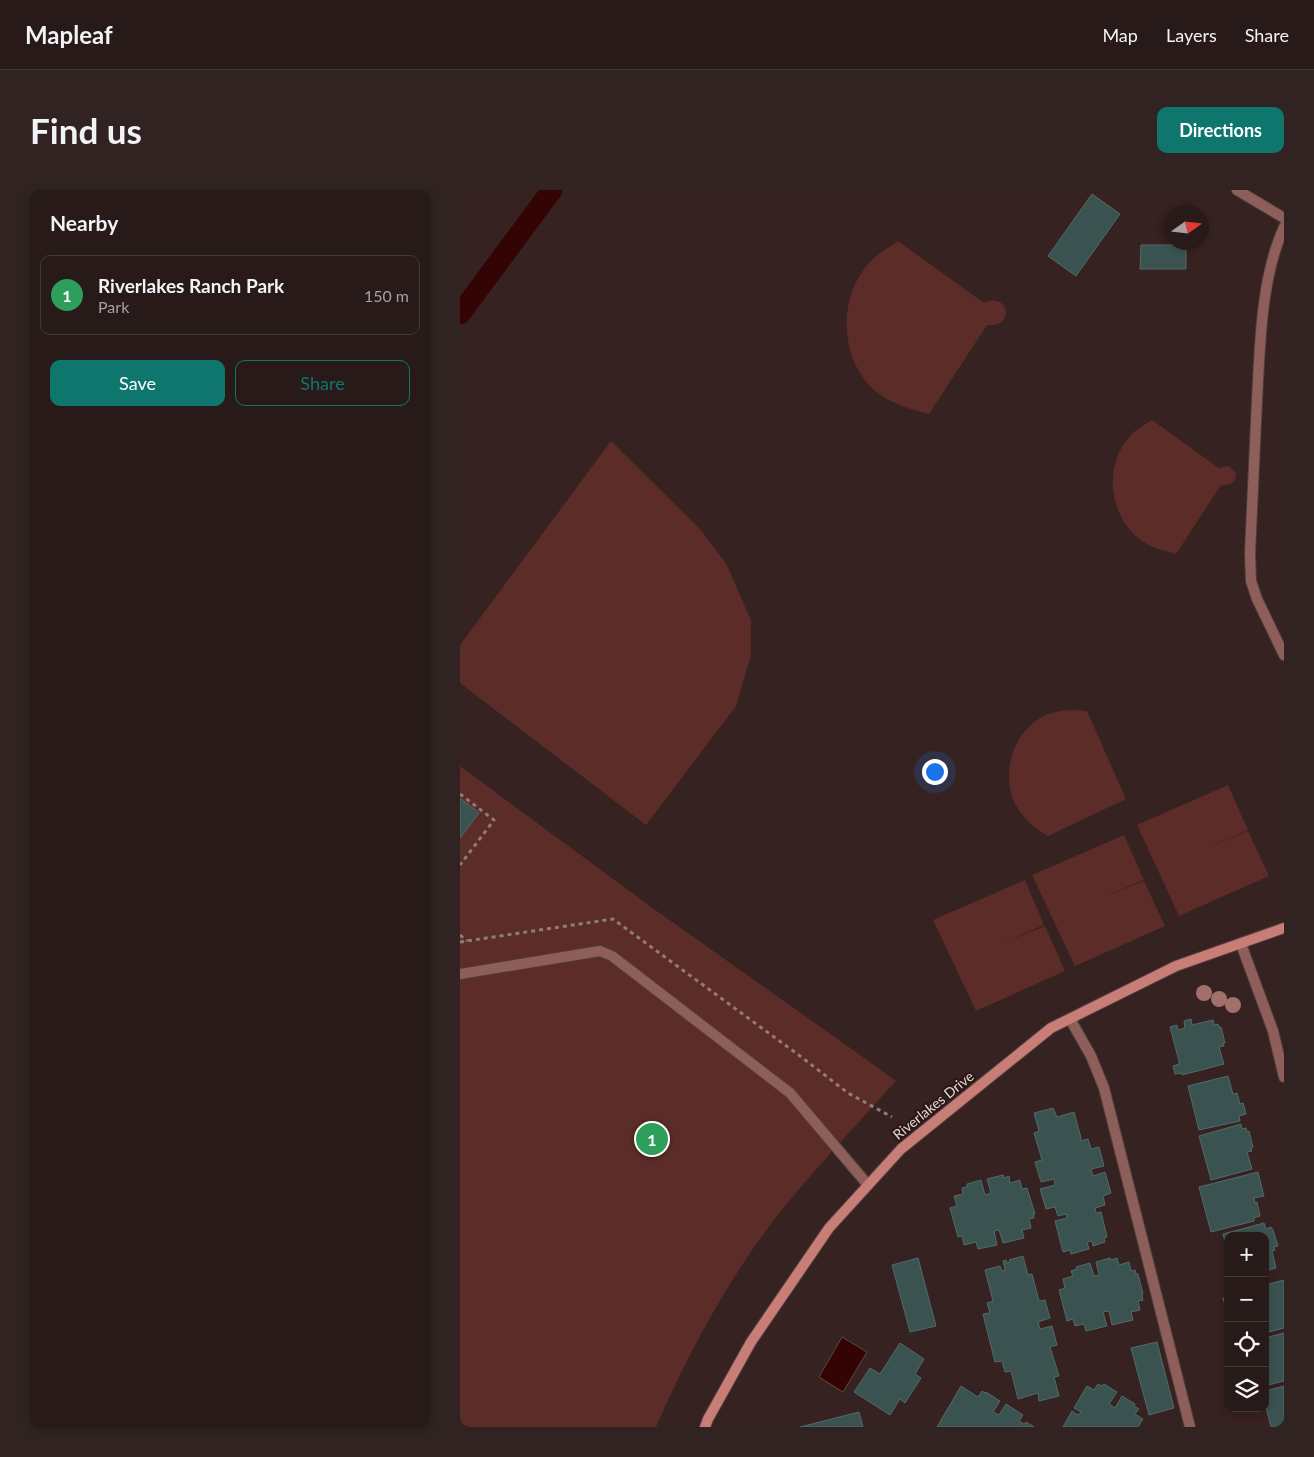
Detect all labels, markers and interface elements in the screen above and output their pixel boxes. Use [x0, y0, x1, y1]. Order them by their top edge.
text: Mapleaf [25, 20, 113, 49]
text: Map [1102, 24, 1138, 46]
text: Layers [1166, 24, 1217, 46]
text: Share [1245, 24, 1289, 46]
button: Directions [1157, 107, 1284, 153]
text: Find us [30, 109, 142, 151]
north arrow [1164, 205, 1209, 250]
text: Nearby [50, 210, 118, 235]
text: Riverlakes Ranch Park [98, 274, 284, 297]
text: 1 [62, 286, 72, 305]
text: 150 m [364, 286, 409, 305]
text: Park [98, 297, 129, 316]
button: Save [50, 360, 225, 406]
button: Share [235, 360, 410, 406]
your location [922, 759, 948, 785]
street label: Riverlakes Drive [889, 1067, 977, 1143]
pin: 1 [636, 1120, 668, 1158]
map controls [1224, 1232, 1269, 1412]
button: + [1224, 1232, 1269, 1277]
button: − [1224, 1277, 1269, 1322]
button: locate [1224, 1322, 1269, 1367]
button: layers [1224, 1367, 1269, 1412]

